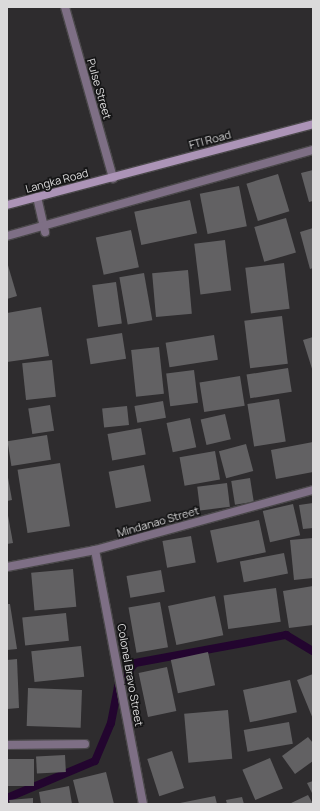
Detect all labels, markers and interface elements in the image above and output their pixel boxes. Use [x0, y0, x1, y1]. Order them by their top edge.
street label: Pulse Street [84, 57, 114, 121]
street label: FTI Road [188, 128, 232, 152]
street label: Langka Road [24, 166, 90, 196]
street label: Mindanao Street [116, 504, 200, 540]
street label: Colonel Bravo Street [114, 623, 146, 727]

